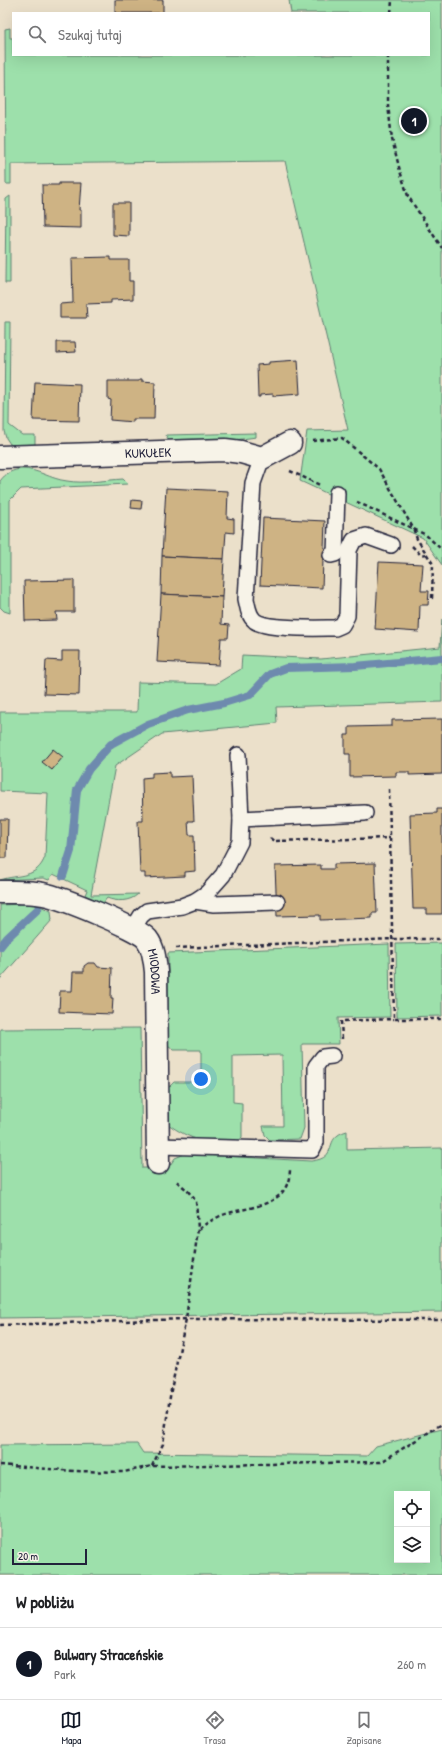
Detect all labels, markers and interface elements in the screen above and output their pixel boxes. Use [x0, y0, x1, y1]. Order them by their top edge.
search box [12, 12, 430, 56]
icon: search [26, 23, 48, 45]
text: Szukaj tutaj [58, 24, 122, 45]
pin: 1 [401, 106, 427, 136]
street label: KUKUŁEK [124, 443, 172, 462]
street label: MIODOWA [144, 947, 165, 995]
your location [191, 1069, 211, 1089]
map controls [394, 1491, 430, 1563]
button: locate [394, 1491, 430, 1527]
button: layers [394, 1527, 430, 1563]
scale bar [12, 1547, 87, 1566]
text: 20 m [18, 1549, 38, 1563]
text: W pobliżu [16, 1590, 74, 1613]
text: Bulwary Straceńskie [54, 1644, 164, 1665]
text: 1 [27, 1655, 31, 1673]
text: 260 m [397, 1655, 426, 1673]
text: Park [54, 1665, 76, 1683]
tab: Mapa [60, 1709, 82, 1747]
tab: Trasa [203, 1709, 226, 1747]
tab: Zapisane [347, 1709, 382, 1747]

